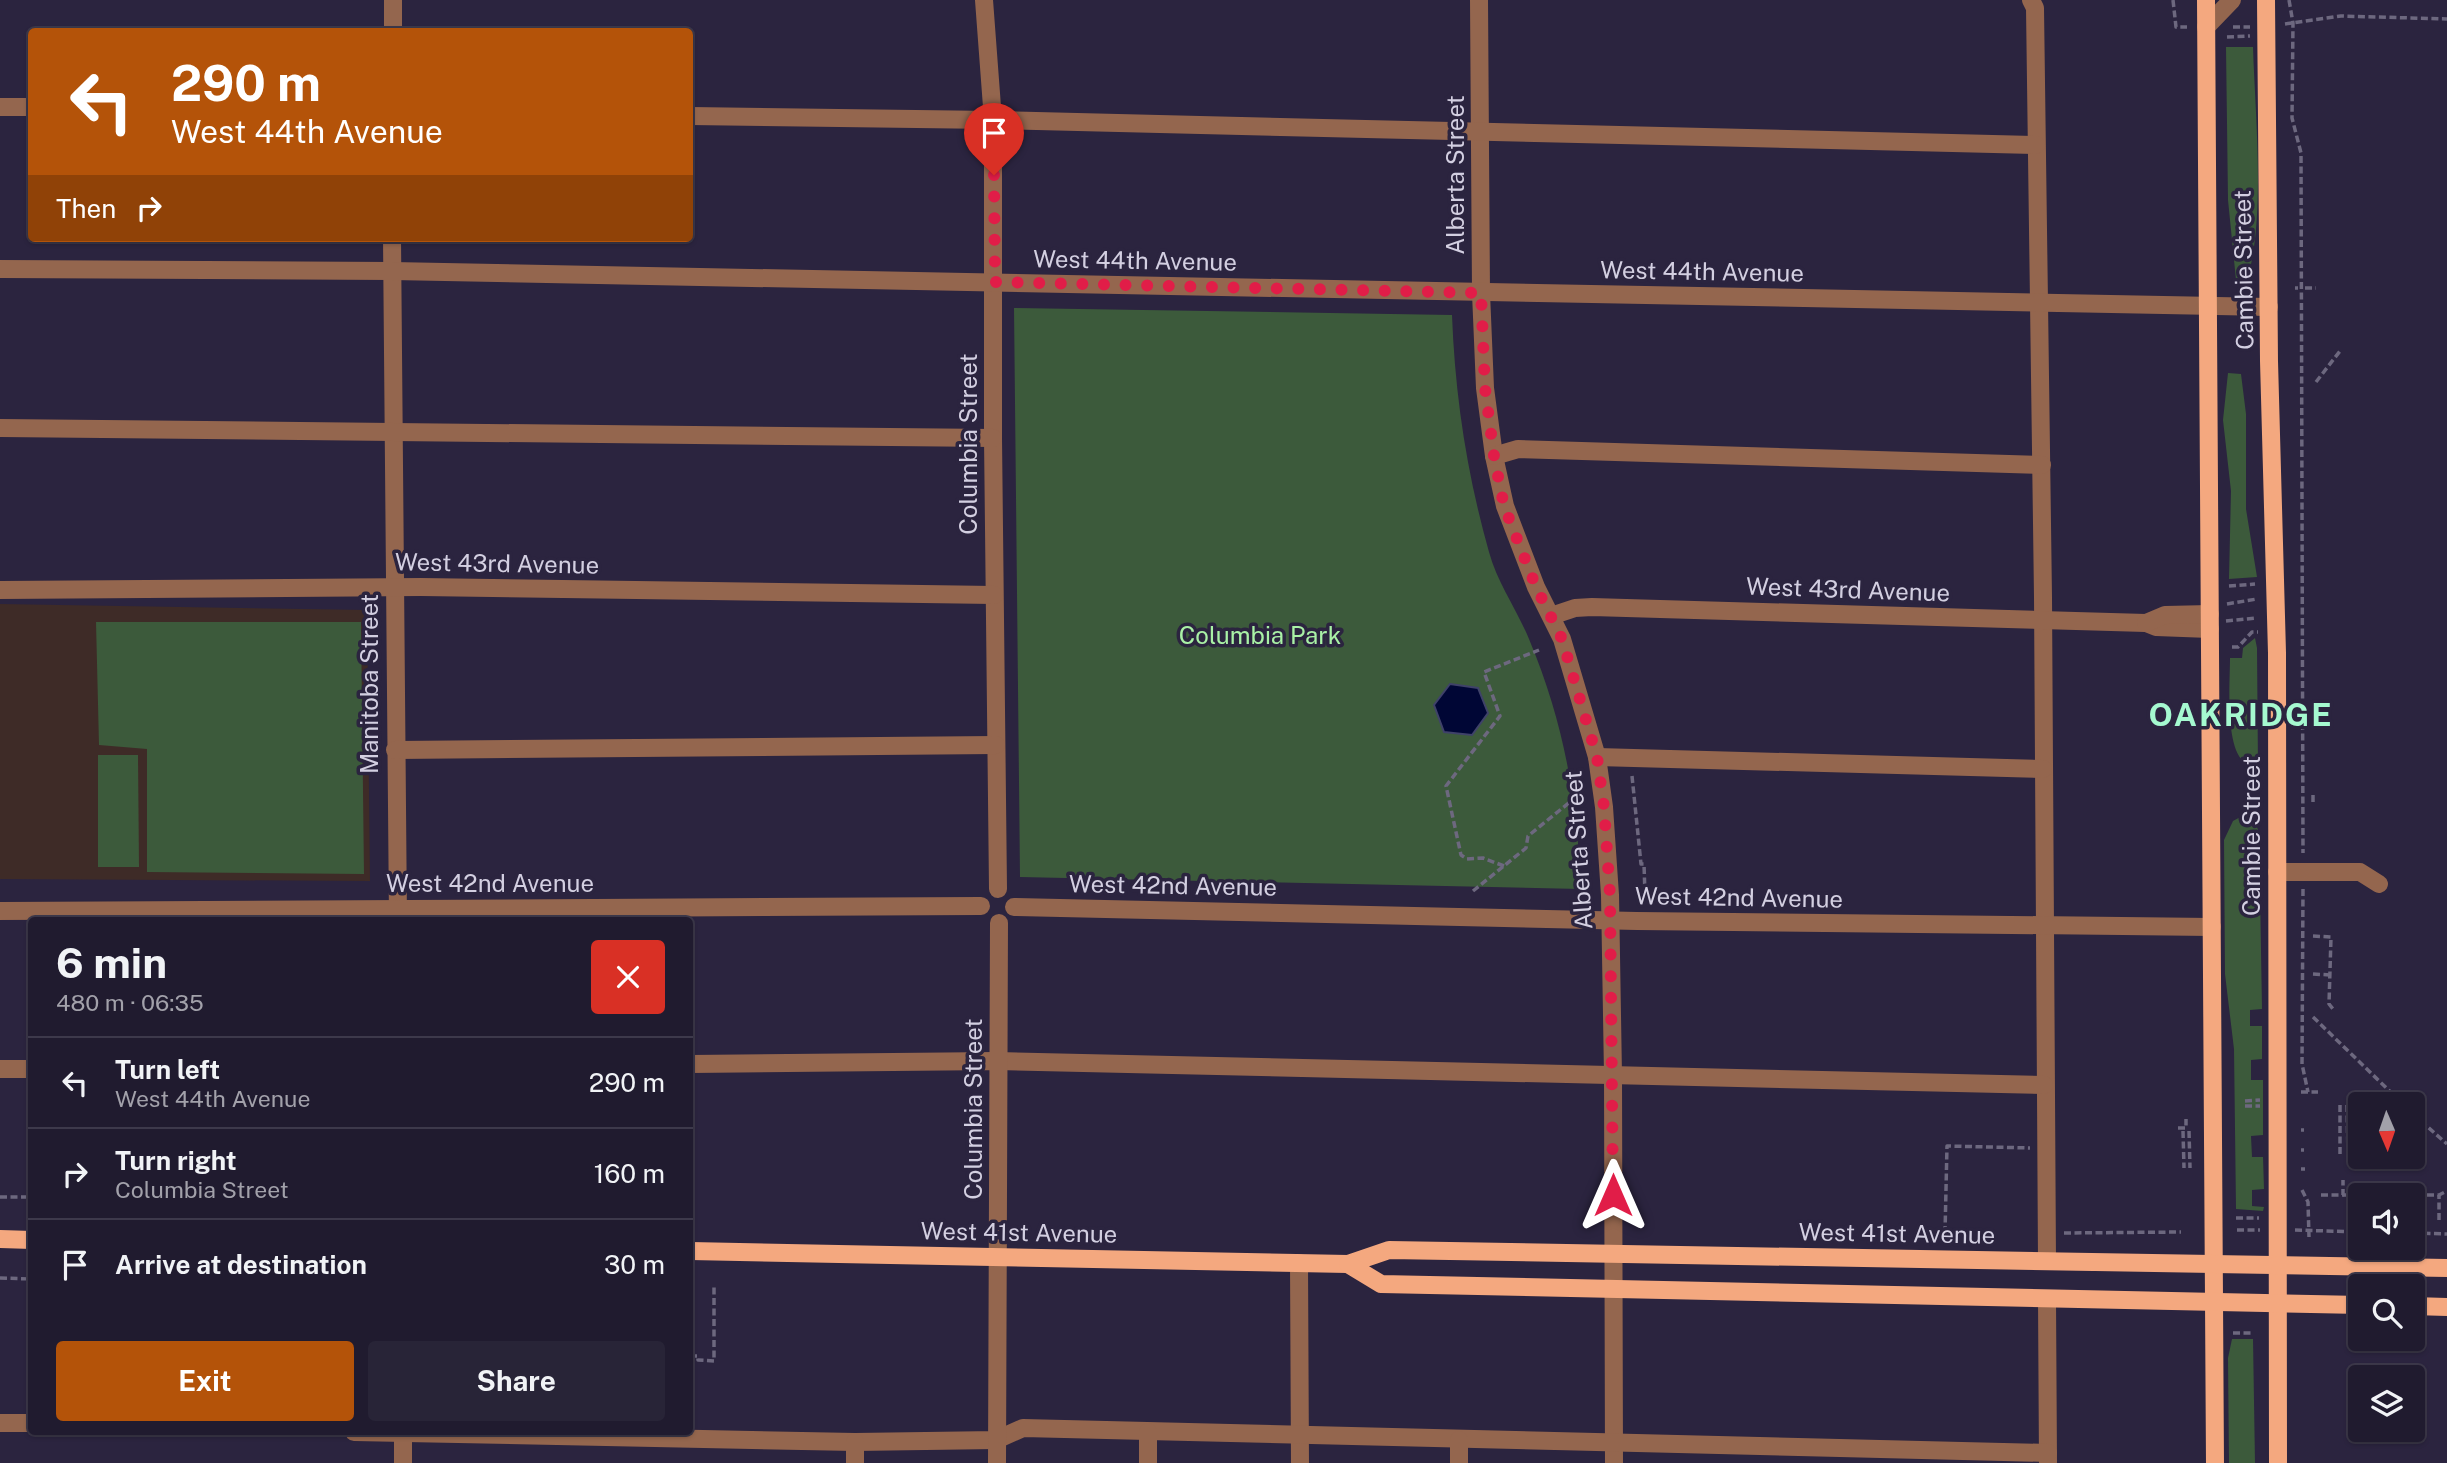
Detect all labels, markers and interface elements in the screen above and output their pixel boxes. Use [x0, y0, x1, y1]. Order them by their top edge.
text: 290 m [171, 54, 321, 112]
icon: left [56, 56, 147, 147]
street label: Alberta Street [1441, 95, 1469, 255]
pin [964, 103, 1024, 175]
text: West 44th Avenue [171, 113, 443, 150]
icon: arrive [975, 114, 1013, 152]
icon: right [130, 189, 168, 227]
street label: Cambie Street [2228, 190, 2258, 350]
text: Then [56, 193, 116, 224]
street label: West 44th Avenue [1033, 244, 1237, 276]
street label: West 44th Avenue [1600, 255, 1804, 287]
street label: Columbia Street [954, 353, 982, 535]
street label: West 43rd Avenue [395, 547, 599, 579]
street label: West 43rd Avenue [1745, 571, 1951, 607]
street label: Manitoba Street [355, 594, 383, 774]
park label: Columbia Park [1179, 621, 1341, 649]
district label: OAKRIDGE [2148, 696, 2334, 733]
street label: Cambie Street [2237, 756, 2265, 916]
street label: Alberta Street [1558, 769, 1598, 931]
street label: West 42nd Avenue [386, 869, 594, 897]
street label: West 42nd Avenue [1069, 869, 1277, 901]
street label: West 42nd Avenue [1635, 881, 1843, 913]
text: 6 min [56, 938, 167, 987]
button: close [591, 940, 665, 1014]
text: 480 m · 06:35 [56, 989, 204, 1016]
street label: Columbia Street [959, 1018, 987, 1200]
text: Turn left [115, 1054, 220, 1085]
icon: left [56, 1064, 94, 1102]
text: 290 m [589, 1067, 665, 1098]
text: West 44th Avenue [115, 1085, 310, 1112]
north arrow [2348, 1092, 2426, 1169]
map controls [2348, 1092, 2425, 1442]
text: Turn right [115, 1145, 237, 1176]
icon: right [56, 1155, 94, 1193]
text: 160 m [594, 1158, 665, 1189]
position arrow [1576, 1158, 1650, 1232]
text: Columbia Street [115, 1176, 289, 1203]
button: sound [2348, 1183, 2425, 1260]
street label: West 41st Avenue [920, 1216, 1118, 1248]
street label: West 41st Avenue [1798, 1217, 1996, 1249]
icon: arrive [56, 1246, 94, 1284]
text: Arrive at destination [115, 1249, 367, 1280]
text: 30 m [604, 1249, 665, 1280]
button: search [2348, 1274, 2425, 1351]
button: Exit [56, 1341, 354, 1421]
button: Share [368, 1341, 665, 1421]
button: layers [2348, 1365, 2425, 1442]

